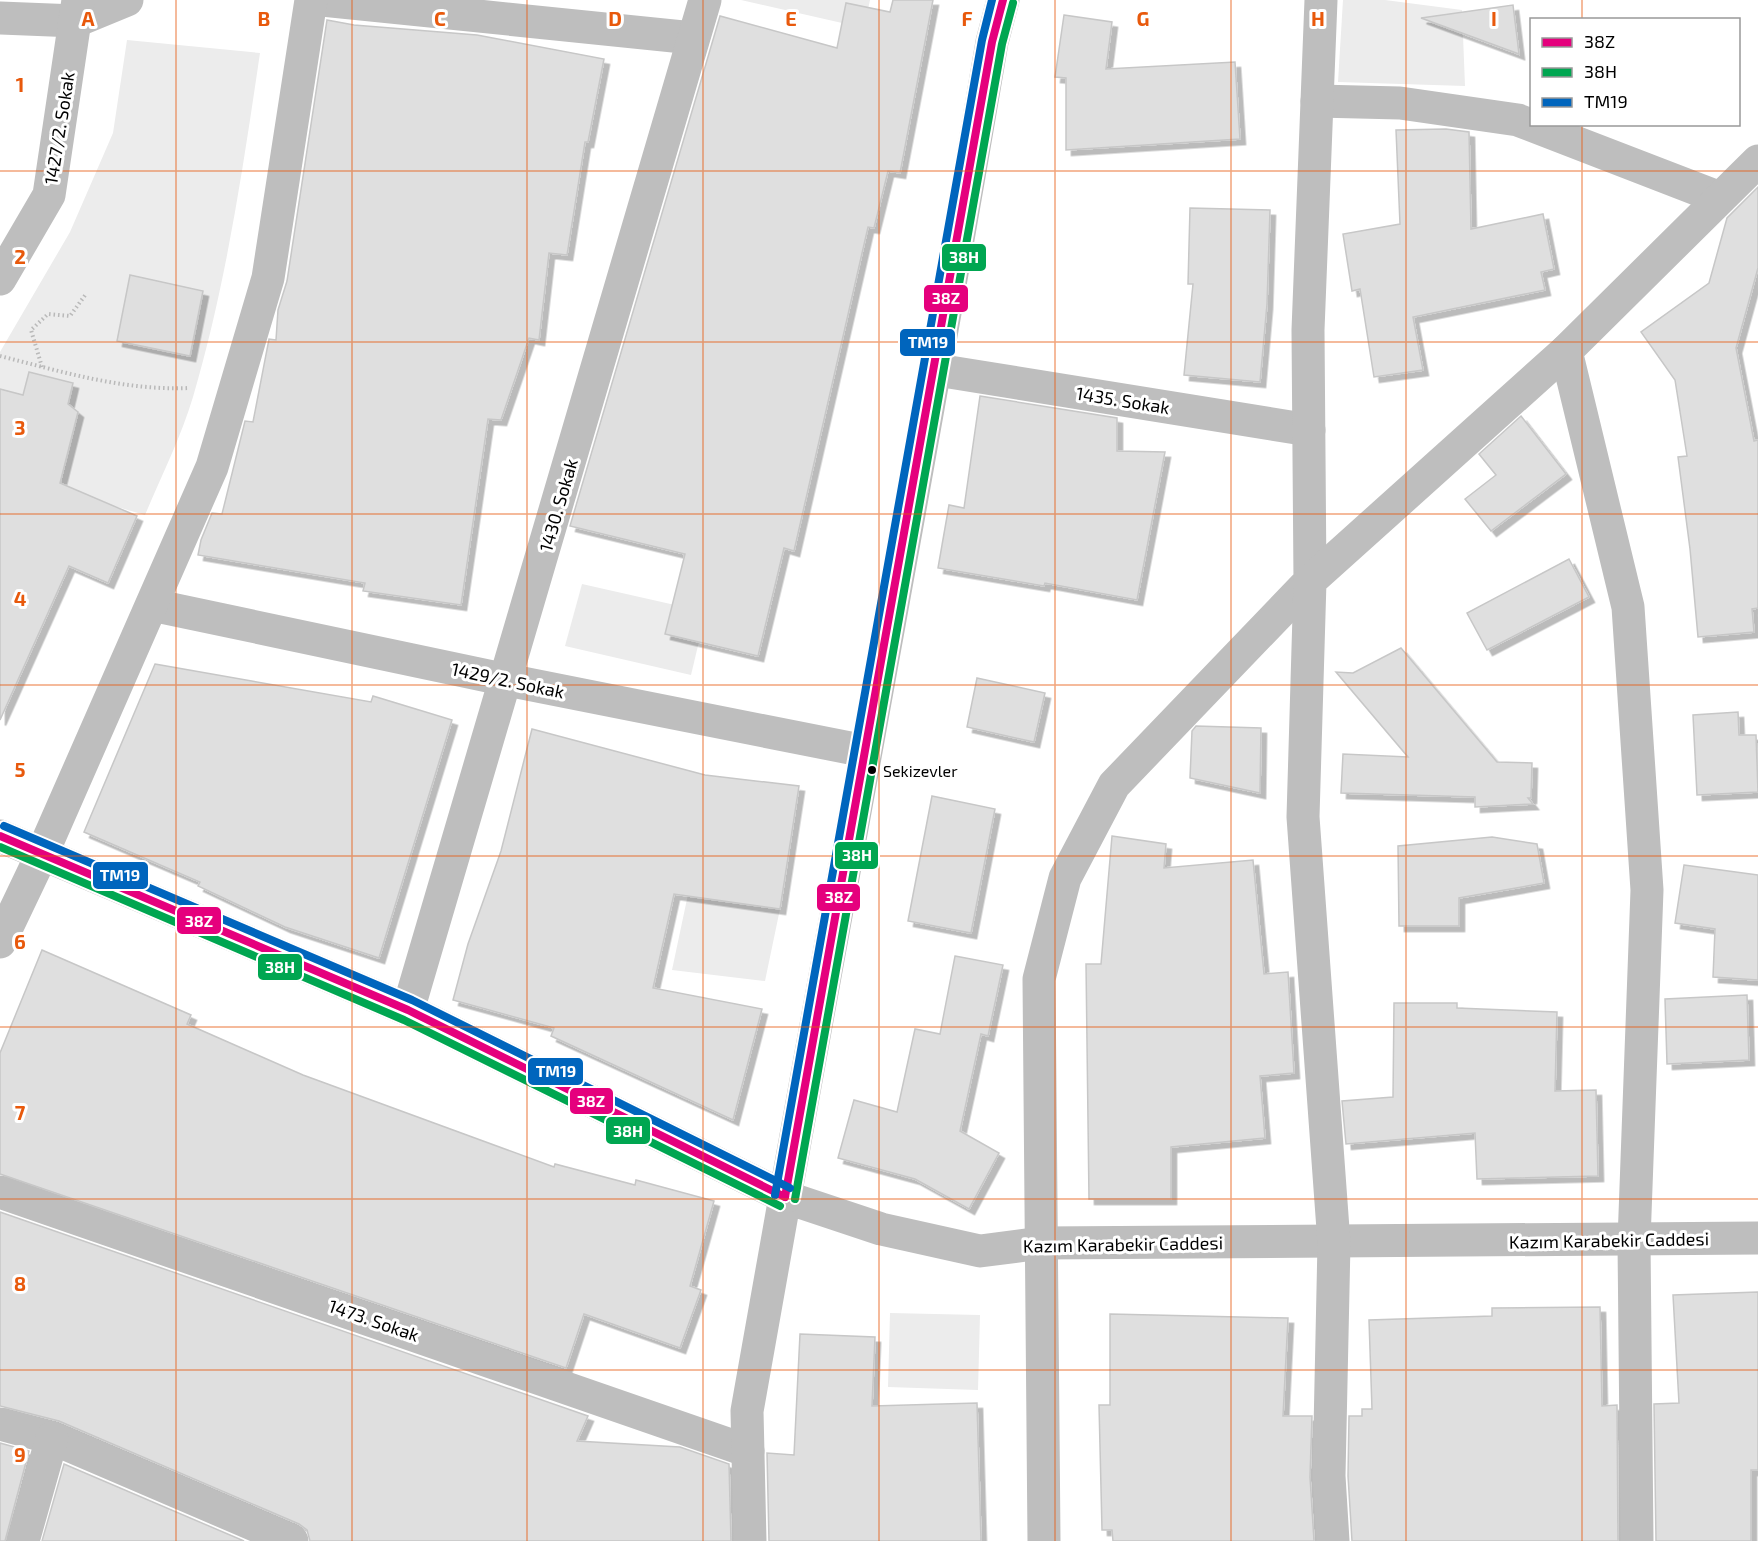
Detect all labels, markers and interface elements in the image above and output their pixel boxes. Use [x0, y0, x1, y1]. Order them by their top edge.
text: A [81, 6, 95, 30]
text: B [258, 6, 270, 30]
text: C [434, 6, 446, 30]
text: D [608, 6, 622, 30]
text: E [785, 6, 797, 30]
text: F [961, 6, 973, 30]
text: G [1137, 6, 1149, 30]
text: H [1311, 6, 1325, 30]
text: I [1491, 6, 1497, 30]
legend [1530, 18, 1740, 126]
text: 38Z [1584, 30, 1615, 52]
text: 38H [1584, 60, 1617, 82]
street label: 1427/2. Sokak [39, 70, 79, 186]
text: 1 [16, 72, 24, 96]
text: TM19 [1584, 90, 1628, 112]
line badge: 38H [941, 243, 987, 272]
text: 2 [14, 244, 26, 268]
text: 38H [949, 247, 979, 266]
line badge: 38Z [923, 284, 969, 313]
text: 38Z [932, 288, 960, 307]
line badge: TM19 [899, 328, 956, 357]
text: TM19 [908, 332, 948, 351]
street label: 1435. Sokak [1075, 382, 1171, 418]
text: 3 [14, 415, 26, 439]
street label: 1430. Sokak [534, 456, 582, 554]
text: 4 [14, 586, 27, 610]
street label: 1429/2. Sokak [450, 657, 566, 703]
text: 5 [14, 757, 26, 781]
place label: Sekizevler [883, 761, 958, 780]
marker: Sekizevler [866, 764, 878, 776]
line badge: 38H [834, 841, 879, 870]
text: 38H [842, 845, 872, 864]
line badge: TM19 [92, 861, 149, 890]
text: TM19 [100, 865, 140, 884]
line badge: 38Z [816, 883, 861, 912]
text: 38Z [825, 887, 853, 906]
line badge: 38Z [176, 906, 222, 935]
text: 38Z [185, 911, 213, 930]
text: 6 [14, 929, 26, 953]
line badge: 38H [257, 953, 303, 981]
text: 38H [265, 957, 295, 976]
line badge: TM19 [527, 1057, 584, 1086]
text: TM19 [536, 1061, 576, 1080]
line badge: 38Z [569, 1087, 614, 1115]
text: 38Z [577, 1091, 605, 1110]
text: 7 [15, 1100, 26, 1124]
line badge: 38H [605, 1116, 651, 1145]
text: 38H [613, 1121, 643, 1140]
street label: Kazım Karabekir Caddesi [1509, 1227, 1709, 1253]
street label: Kazım Karabekir Caddesi [1023, 1231, 1223, 1257]
text: 8 [14, 1271, 26, 1295]
street label: 1473. Sokak [326, 1294, 422, 1346]
text: 9 [14, 1442, 26, 1466]

